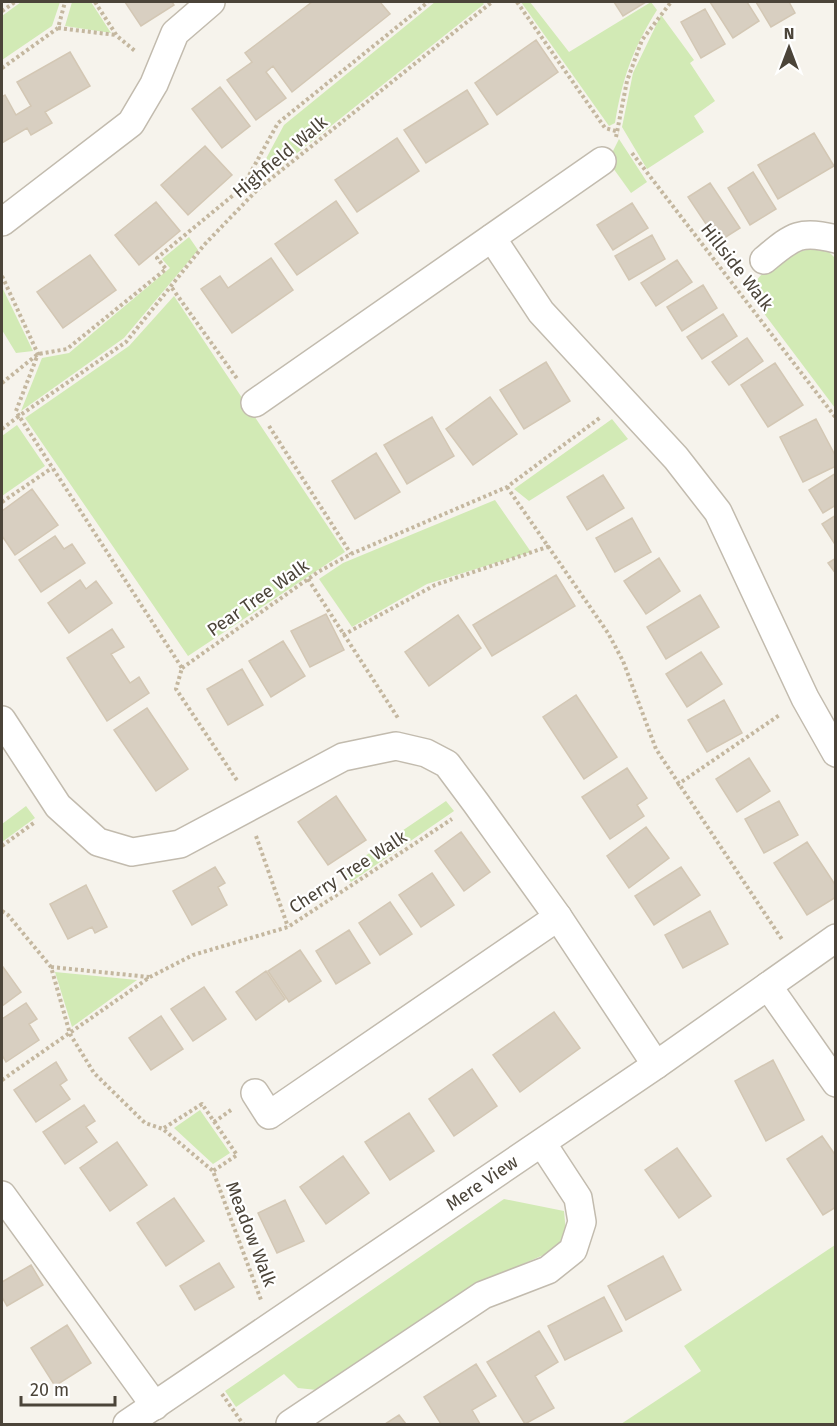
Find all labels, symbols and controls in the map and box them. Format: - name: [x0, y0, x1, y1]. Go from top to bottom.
- north arrow: [759, 18, 819, 78]
- text: N: [784, 24, 794, 43]
- street label: Highfield Walk: [228, 111, 332, 203]
- street label: Hillside Walk: [696, 219, 779, 316]
- street label: Pear Tree Walk: [203, 554, 314, 641]
- street label: Cherry Tree Walk: [285, 825, 412, 918]
- street label: Mere View: [442, 1151, 522, 1215]
- street label: Meadow Walk: [221, 1178, 281, 1290]
- scale bar: [21, 1369, 116, 1407]
- text: 20 m: [30, 1379, 69, 1401]

